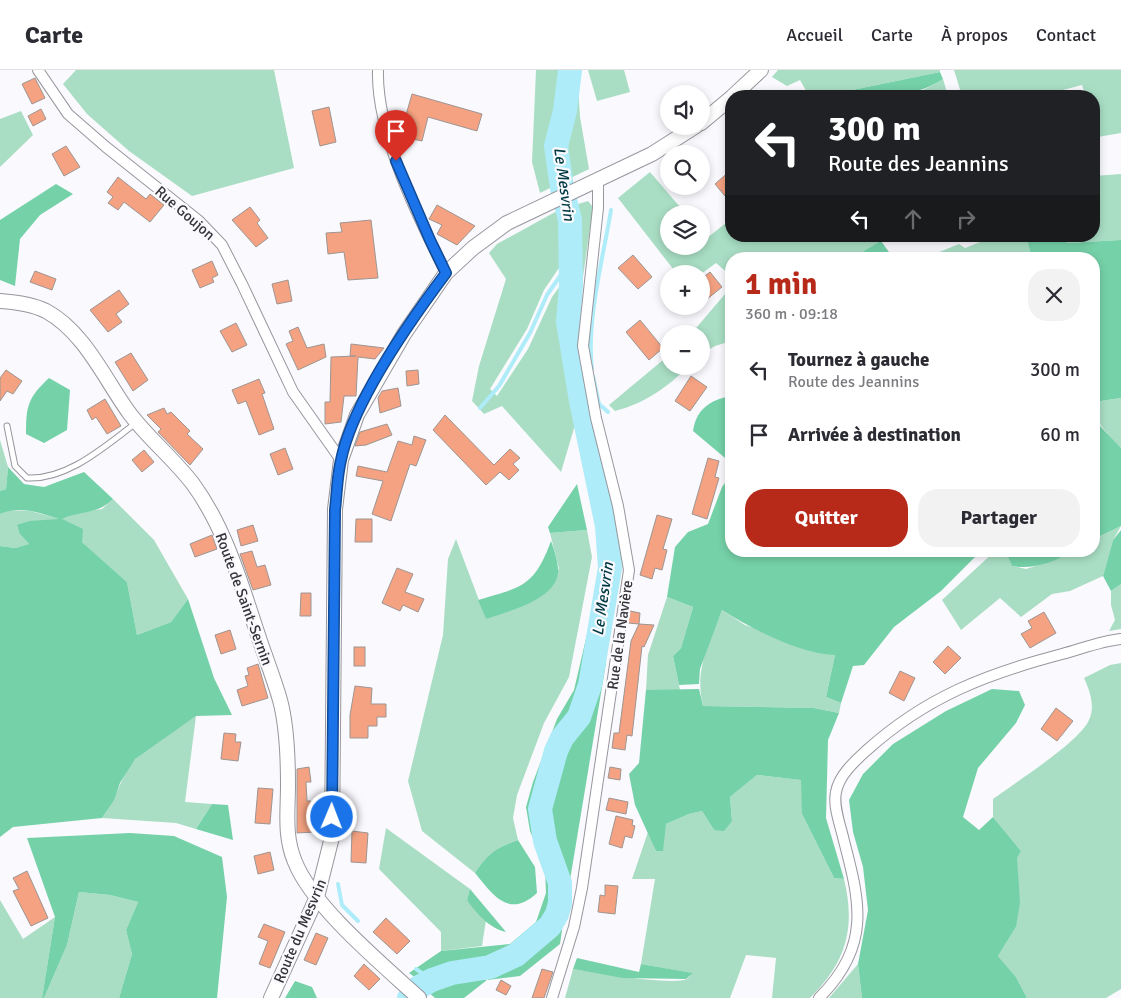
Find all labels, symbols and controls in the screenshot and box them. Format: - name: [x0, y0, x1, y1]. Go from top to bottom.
- text: Carte: [25, 20, 83, 50]
- text: Accueil: [786, 24, 843, 46]
- text: Carte: [871, 24, 913, 46]
- text: À propos: [941, 24, 1008, 46]
- text: Contact: [1036, 24, 1096, 46]
- map controls: [660, 85, 710, 375]
- button: sound: [660, 85, 710, 135]
- text: 300 m: [828, 107, 921, 150]
- pin: [375, 110, 417, 161]
- icon: left: [745, 110, 810, 175]
- icon: arrive: [382, 117, 410, 145]
- button: search: [660, 145, 710, 195]
- water label: Le Mesvrin: [549, 146, 579, 223]
- text: Route des Jeannins: [828, 150, 1009, 177]
- street label: Rue Goujon: [151, 182, 219, 244]
- button: layers: [660, 205, 710, 255]
- icon: left: [846, 205, 874, 233]
- icon: ahead: [899, 205, 927, 233]
- icon: right: [952, 205, 980, 233]
- button: +: [660, 265, 710, 315]
- text: 1 min: [745, 266, 817, 303]
- button: close: [1028, 269, 1080, 321]
- text: 360 m · 09:18: [745, 304, 838, 324]
- button: −: [660, 325, 710, 375]
- text: Tournez à gauche: [788, 348, 929, 372]
- icon: left: [745, 356, 773, 384]
- text: 300 m: [1030, 358, 1080, 382]
- text: Route des Jeannins: [788, 372, 919, 392]
- icon: arrive: [745, 421, 773, 449]
- text: Arrivée à destination: [788, 423, 961, 447]
- text: 60 m: [1040, 423, 1080, 447]
- button: Quitter: [745, 489, 908, 547]
- button: Partager: [918, 489, 1080, 547]
- street label: Route de Saint-Sernin: [212, 530, 276, 668]
- water label: Le Mesvrin: [588, 560, 618, 637]
- street label: Rue de la Navière: [603, 579, 637, 691]
- position arrow: [305, 790, 357, 842]
- street label: Route du Mesvrin: [270, 876, 330, 986]

